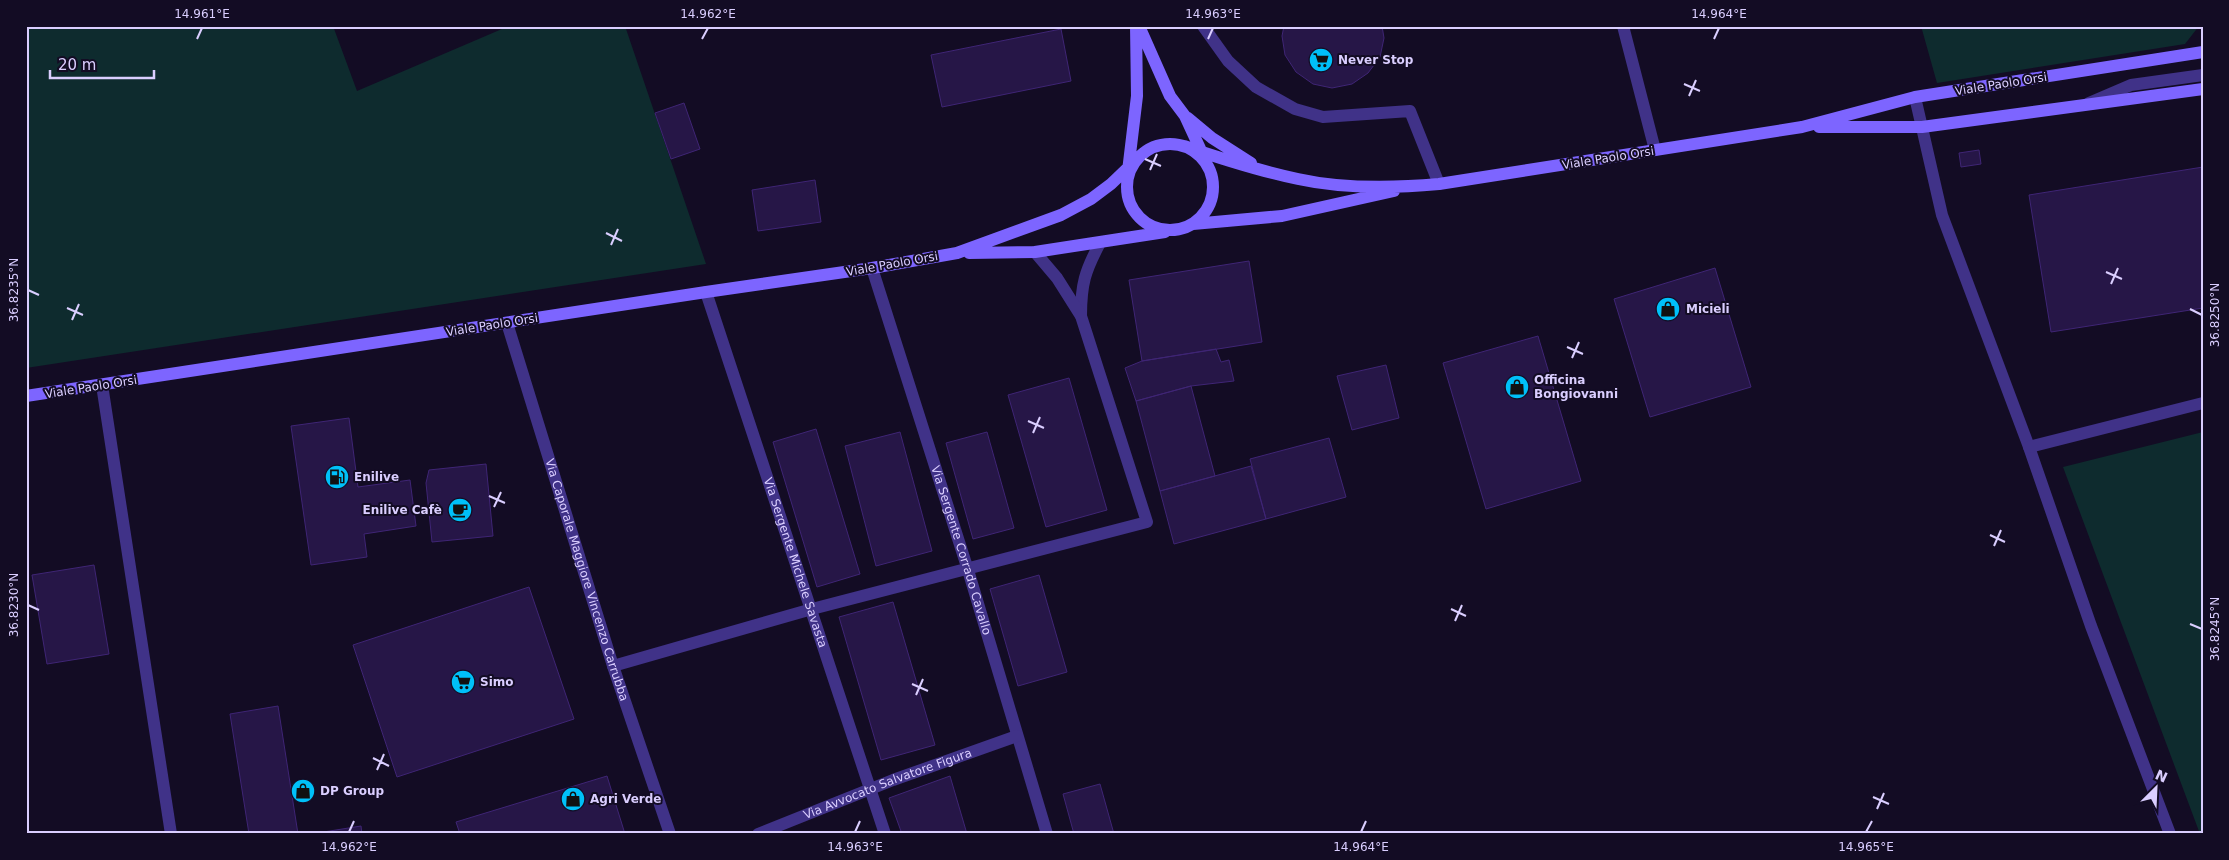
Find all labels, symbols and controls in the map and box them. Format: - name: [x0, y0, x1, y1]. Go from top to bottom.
- text: 14.961°E: [174, 7, 230, 21]
- text: 14.962°E: [680, 7, 736, 21]
- text: 14.963°E: [1185, 7, 1241, 21]
- text: 14.964°E: [1691, 7, 1747, 21]
- supermarket icon: Never Stop: [1308, 47, 1334, 73]
- scale bar: [50, 48, 154, 80]
- place label: Never Stop: [1338, 53, 1414, 67]
- text: 20 m: [58, 56, 96, 74]
- street label: Viale Paolo Orsi: [1954, 70, 2048, 98]
- street label: Viale Paolo Orsi: [1561, 144, 1655, 172]
- street label: Viale Paolo Orsi: [845, 249, 939, 279]
- text: 36.8235°N: [7, 258, 21, 322]
- text: 36.8250°N: [2208, 283, 2222, 347]
- shop icon: Micieli: [1655, 296, 1681, 322]
- place label: Micieli: [1686, 302, 1730, 316]
- street label: Viale Paolo Orsi: [445, 311, 539, 339]
- street label: Viale Paolo Orsi: [44, 373, 138, 401]
- place label: Officina Bongiovanni: [1534, 373, 1618, 401]
- shop icon: Officina Bongiovanni: [1504, 374, 1530, 400]
- street label: Via Caporale Maggiore Vincenzo Carrubba: [542, 457, 631, 703]
- fuel station icon: Enilive: [324, 464, 350, 490]
- street label: Via Sergente Corrado Cavallo: [928, 464, 994, 637]
- place label: Enilive: [354, 470, 399, 484]
- street label: Via Sergente Michele Savasta: [761, 476, 830, 650]
- cafe icon: Enilive Cafè: [447, 497, 473, 523]
- place label: Enilive Cafè: [363, 503, 442, 517]
- text: 36.8230°N: [7, 573, 21, 637]
- text: 36.8245°N: [2208, 597, 2222, 661]
- supermarket icon: Simo: [450, 669, 476, 695]
- place label: Simo: [480, 675, 514, 689]
- street label: Via Avvocato Salvatore Figura: [801, 746, 974, 822]
- north arrow: [2132, 762, 2182, 812]
- text: N: [2153, 766, 2170, 786]
- shop icon: DP Group: [290, 778, 316, 804]
- place label: DP Group: [320, 784, 384, 798]
- shop icon: Agri Verde: [560, 786, 586, 812]
- place label: Agri Verde: [590, 792, 662, 806]
- text: 14.962°E: [321, 840, 377, 854]
- text: 14.963°E: [827, 840, 883, 854]
- text: 14.964°E: [1333, 840, 1389, 854]
- text: 14.965°E: [1838, 840, 1894, 854]

